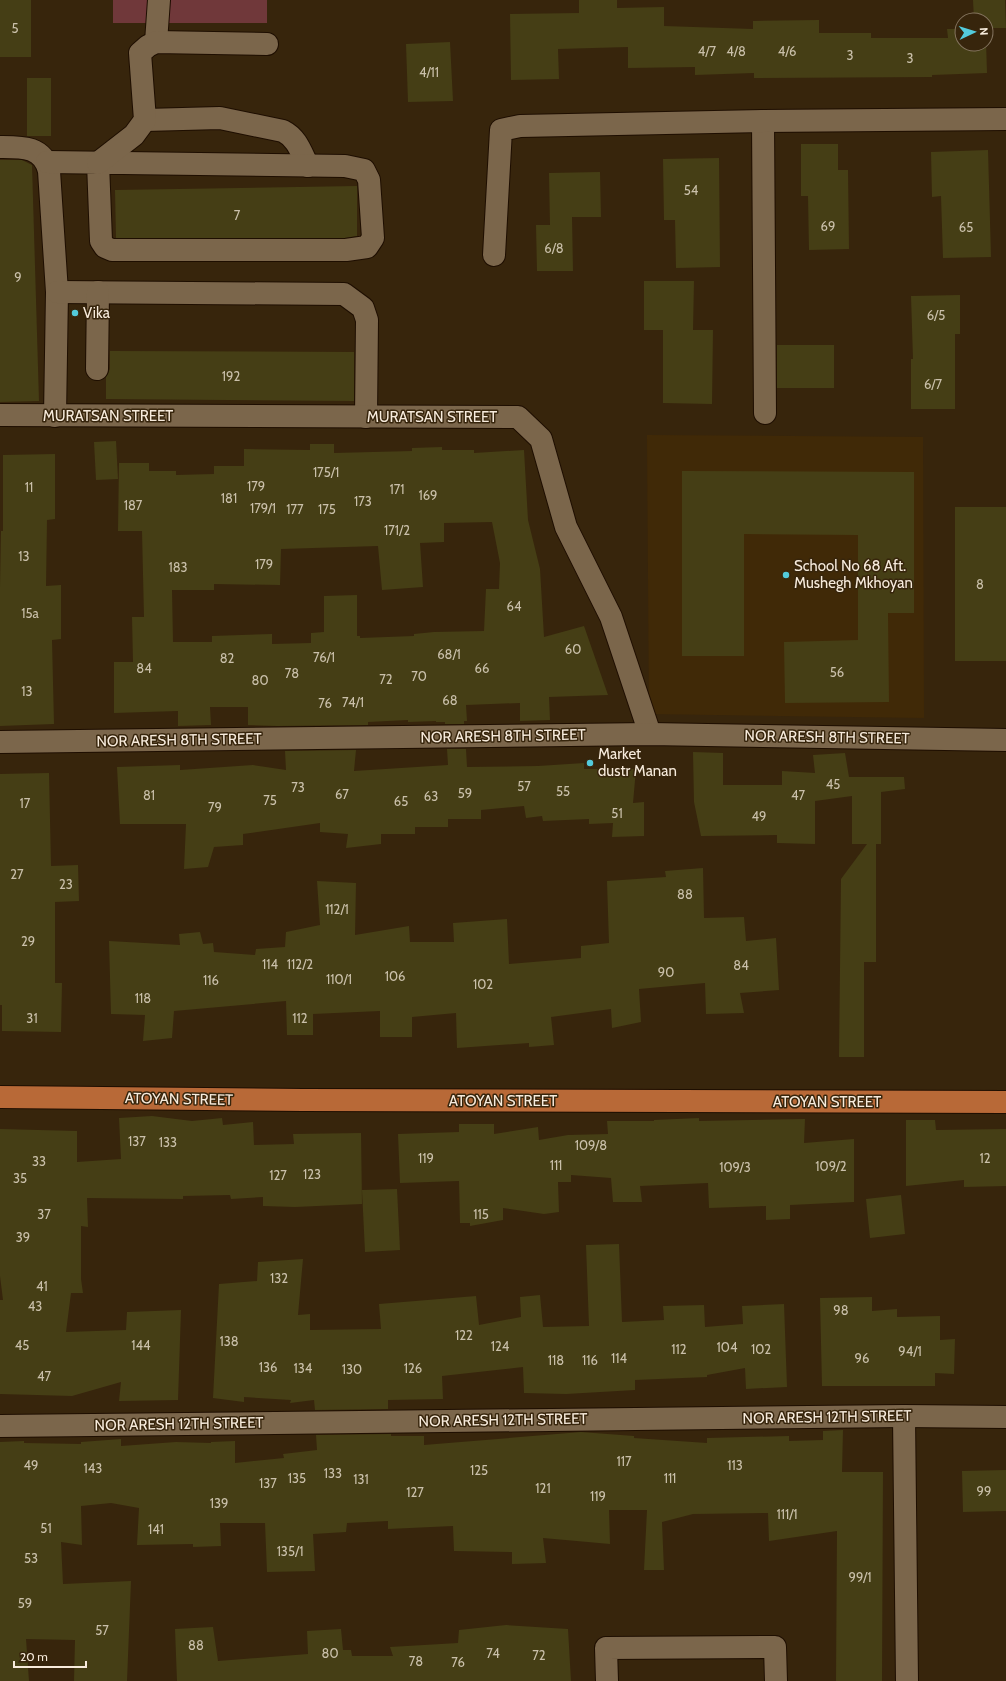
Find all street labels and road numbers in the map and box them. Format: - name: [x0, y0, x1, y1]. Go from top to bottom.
- street label: MURATSAN STREET: [43, 407, 173, 425]
- street label: MURATSAN STREET: [367, 408, 497, 426]
- street label: NOR ARESH 8TH STREET: [420, 726, 586, 746]
- street label: NOR ARESH 8TH STREET: [744, 727, 910, 747]
- street label: NOR ARESH 8TH STREET: [96, 730, 262, 750]
- street label: ATOYAN STREET: [125, 1089, 233, 1109]
- street label: ATOYAN STREET: [449, 1092, 557, 1110]
- street label: ATOYAN STREET: [773, 1093, 881, 1111]
- street label: NOR ARESH 12TH STREET: [742, 1407, 912, 1427]
- street label: NOR ARESH 12TH STREET: [418, 1410, 588, 1430]
- street label: NOR ARESH 12TH STREET: [94, 1414, 264, 1434]

